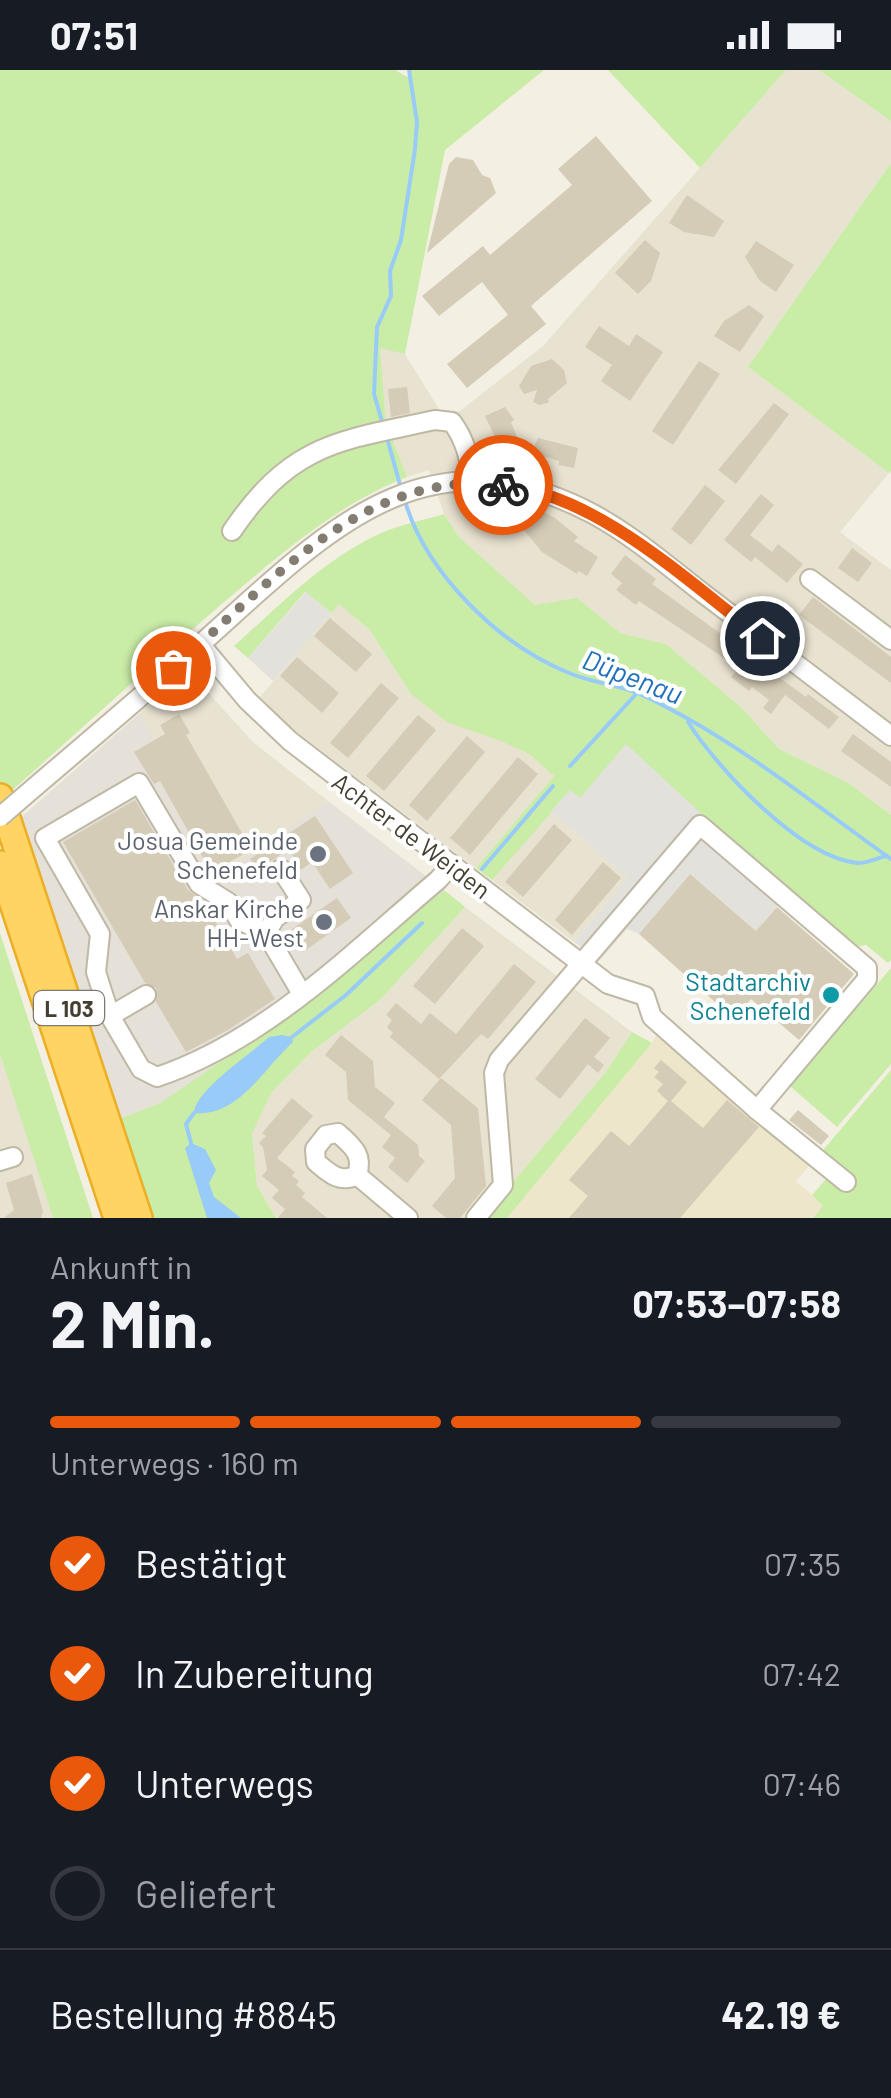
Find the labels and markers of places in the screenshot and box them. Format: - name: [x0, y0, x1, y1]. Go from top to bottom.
- pin: [720, 596, 805, 681]
- pin: [131, 626, 216, 711]
- place label: Josua Gemeinde Schenefeld: [118, 825, 298, 884]
- marker: Josua Gemeinde Schenefeld: [307, 843, 329, 865]
- place label: Anskar Kirche HH-West: [154, 893, 304, 952]
- marker: Anskar Kirche HH-West: [313, 911, 335, 933]
- place label: Stadtarchiv Schenefeld: [685, 966, 811, 1025]
- marker: Stadtarchiv Schenefeld: [820, 984, 842, 1006]

